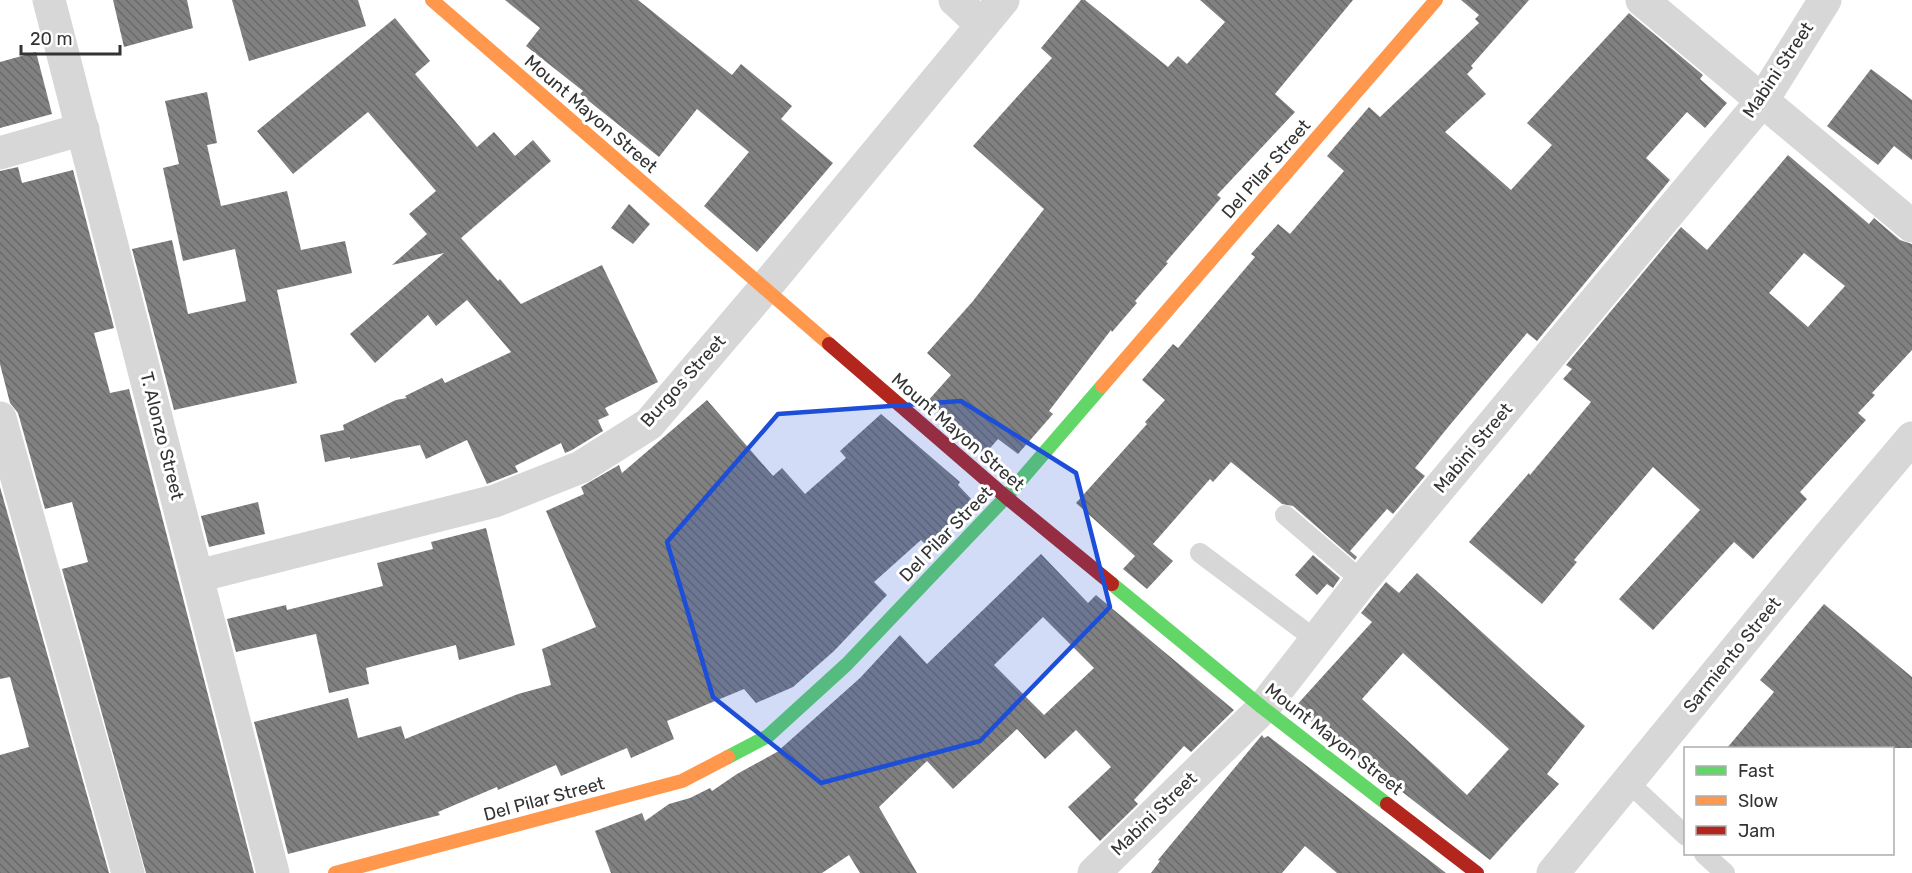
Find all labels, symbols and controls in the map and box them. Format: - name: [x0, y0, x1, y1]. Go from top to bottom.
- scale bar: [21, 18, 120, 56]
- street label: Mabini Street: [1738, 18, 1818, 122]
- text: 20 m: [30, 28, 72, 50]
- street label: Mount Mayon Street: [520, 50, 662, 178]
- street label: Del Pilar Street: [1217, 115, 1315, 223]
- street label: Burgos Street: [636, 330, 730, 432]
- street label: Mount Mayon Street: [887, 368, 1029, 496]
- street label: T. Alonzo Street: [135, 370, 189, 502]
- street label: Mabini Street: [1429, 398, 1517, 498]
- street label: Del Pilar Street: [895, 482, 997, 586]
- street label: Sarmiento Street: [1678, 593, 1786, 717]
- street label: Mount Mayon Street: [1261, 678, 1407, 800]
- legend: [1684, 747, 1894, 855]
- text: Fast: [1738, 760, 1774, 782]
- street label: Mabini Street: [1106, 768, 1202, 860]
- street label: Del Pilar Street: [481, 772, 607, 826]
- text: Slow: [1738, 790, 1778, 812]
- text: Jam: [1738, 820, 1775, 842]

